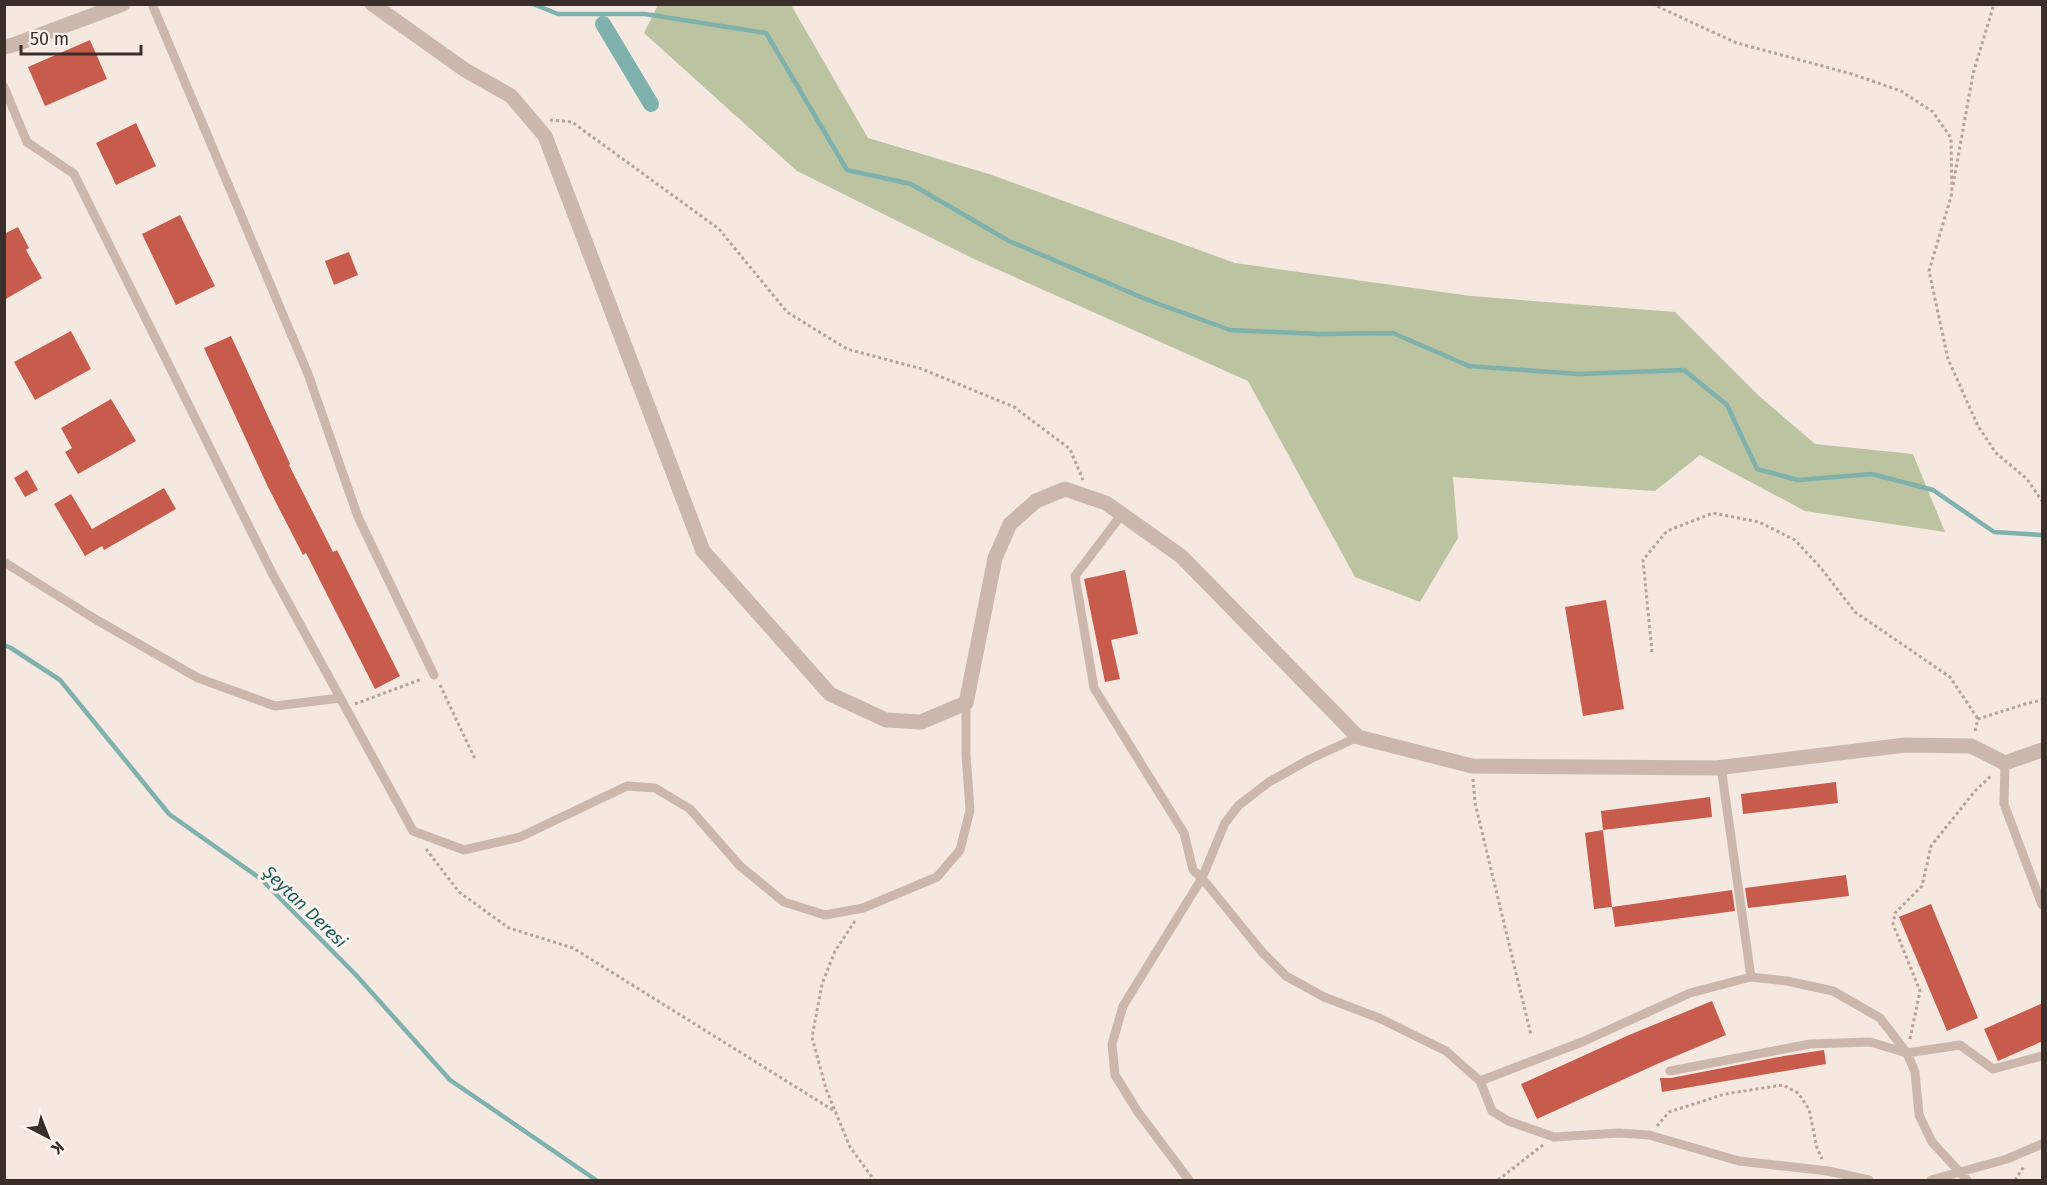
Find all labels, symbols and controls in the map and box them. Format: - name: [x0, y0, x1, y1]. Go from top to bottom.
- scale bar: [21, 18, 141, 56]
- text: 50 m: [30, 28, 69, 50]
- water label: Şeytan Deresi: [258, 861, 352, 953]
- north arrow: [18, 1107, 78, 1167]
- text: K: [47, 1137, 68, 1159]

